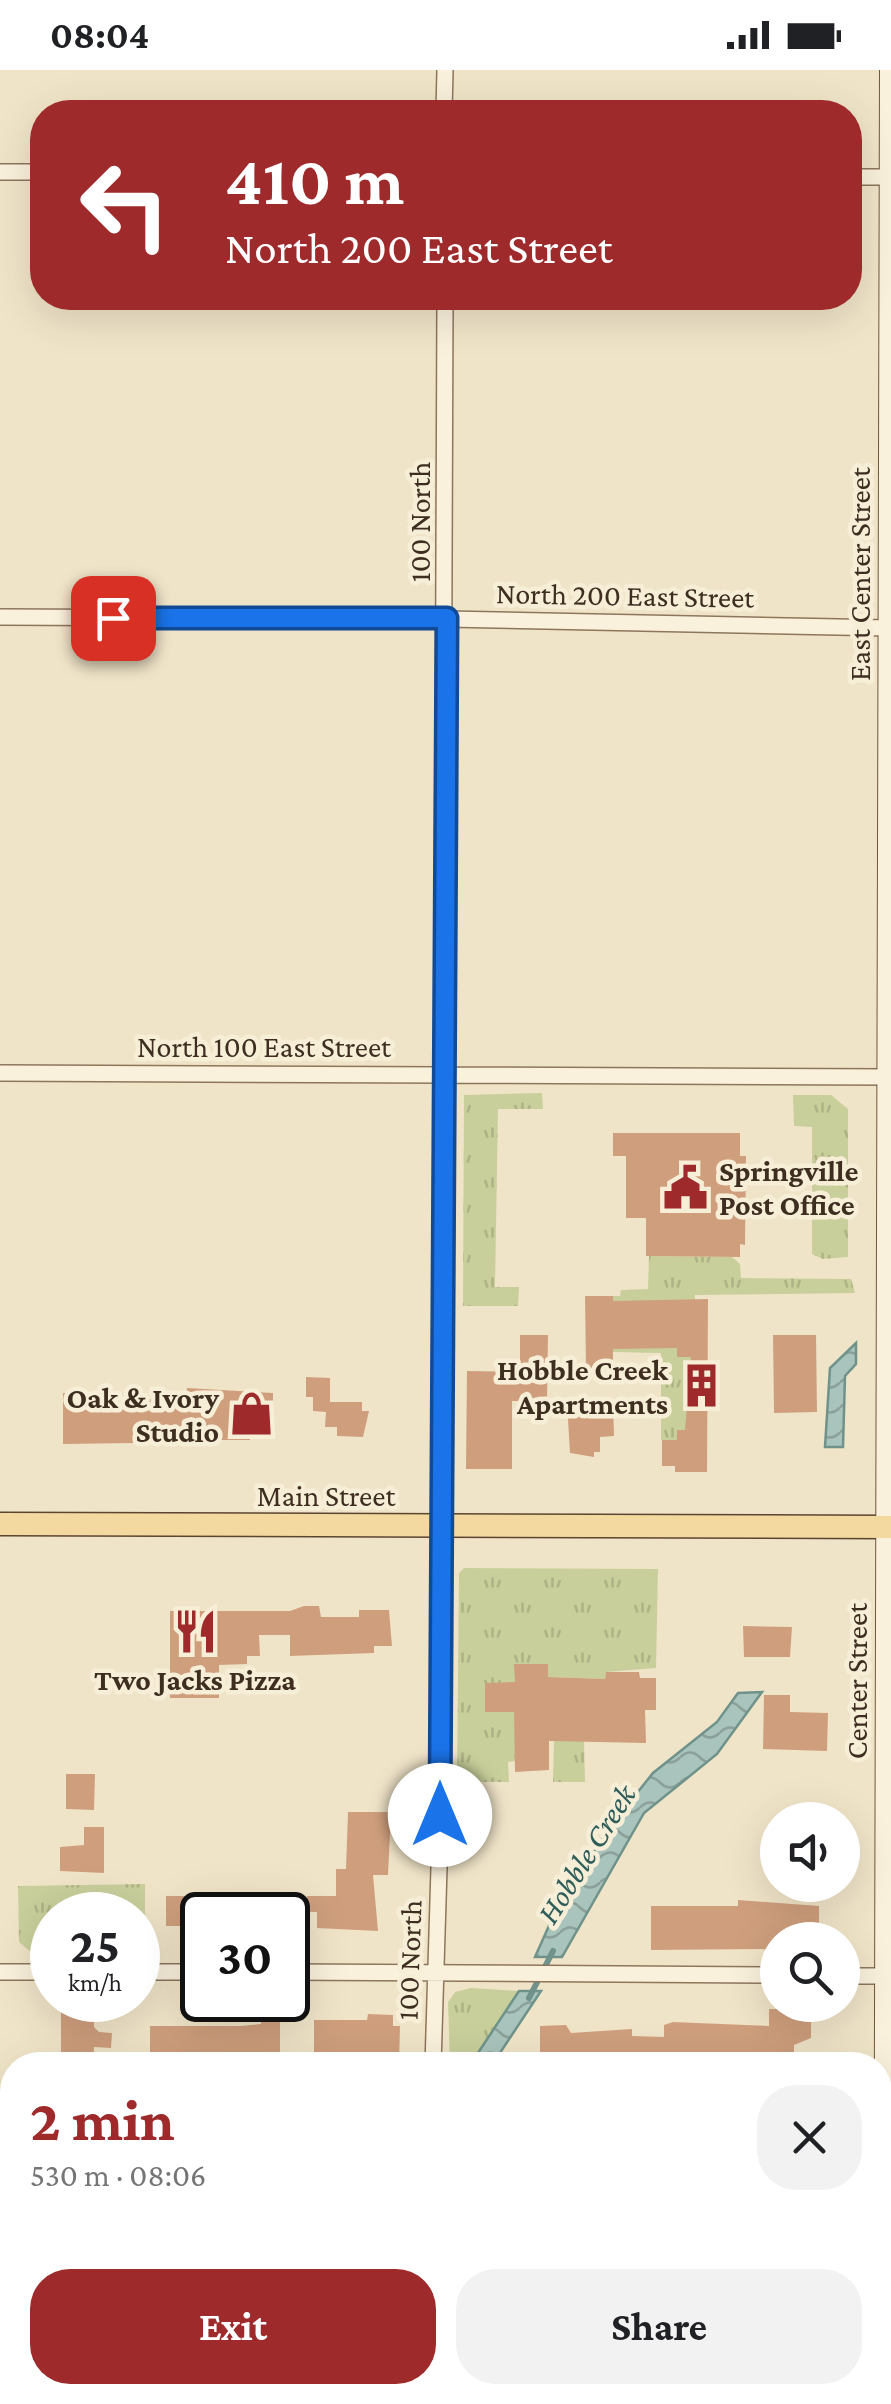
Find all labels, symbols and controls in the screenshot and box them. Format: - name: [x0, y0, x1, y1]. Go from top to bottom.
- text: 08:04: [50, 14, 149, 56]
- icon: left: [60, 140, 190, 270]
- text: 410 m: [225, 141, 404, 219]
- text: North 200 East Street: [225, 223, 613, 273]
- street label: 100 North: [403, 462, 436, 582]
- street label: East Center Street: [843, 466, 876, 681]
- pin: [71, 576, 156, 661]
- street label: North 200 East Street: [496, 576, 756, 614]
- icon: arrive: [86, 591, 141, 646]
- street label: North 100 East Street: [137, 1030, 392, 1063]
- place label: Springville Post Office: [719, 1154, 859, 1221]
- public building icon: Springville Post Office: [662, 1163, 710, 1211]
- place label: Hobble Creek Apartments: [497, 1353, 669, 1420]
- building icon: Hobble Creek Apartments: [677, 1362, 725, 1410]
- place label: Oak & Ivory Studio: [67, 1381, 219, 1448]
- shop icon: Oak & Ivory Studio: [228, 1390, 276, 1438]
- street label: Main Street: [257, 1479, 396, 1512]
- street label: Center Street: [840, 1602, 873, 1759]
- restaurant icon: Two Jacks Pizza: [171, 1608, 219, 1656]
- place label: Two Jacks Pizza: [94, 1663, 296, 1696]
- position arrow: [388, 1763, 492, 1867]
- water label: Hobble Creek: [529, 1776, 644, 1930]
- map controls: [760, 1802, 860, 2022]
- button: sound: [760, 1802, 860, 1902]
- speed limit sign: 30: [180, 1892, 310, 2022]
- street label: 100 North: [390, 1899, 428, 2021]
- text: 25: [70, 1917, 120, 1973]
- button: search: [760, 1922, 860, 2022]
- text: km/h: [68, 1969, 122, 1996]
- button: close: [757, 2085, 862, 2190]
- text: 2 min: [30, 2086, 175, 2153]
- text: 530 m · 08:06: [30, 2157, 206, 2193]
- button: Exit: [30, 2269, 436, 2384]
- button: Share: [456, 2269, 862, 2384]

